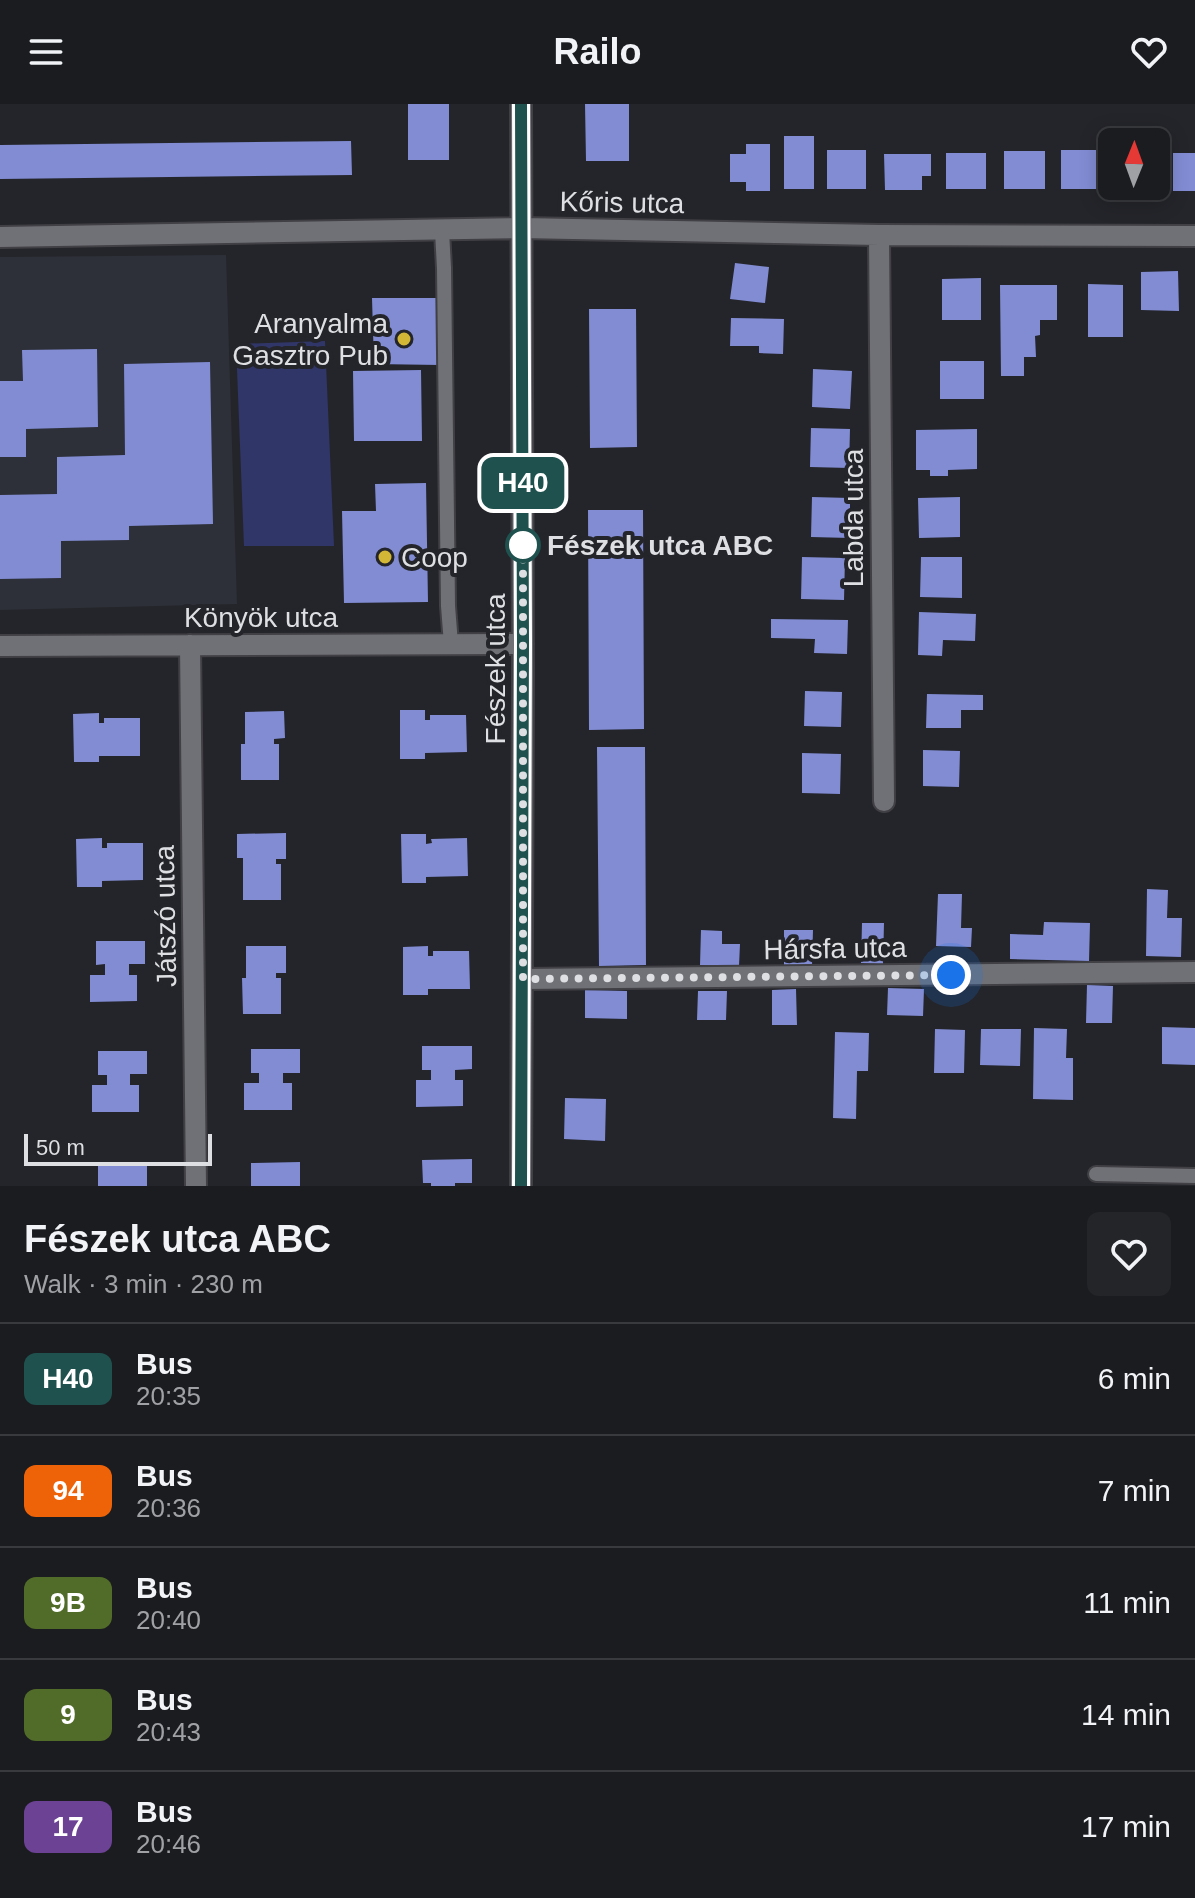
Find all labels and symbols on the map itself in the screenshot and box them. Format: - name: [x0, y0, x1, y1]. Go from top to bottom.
- north arrow: [1098, 128, 1170, 200]
- street label: Kőris utca: [559, 186, 685, 219]
- place label: Aranyalma Gasztro Pub: [232, 308, 388, 371]
- marker: Aranyalma Gasztro Pub: [395, 330, 413, 348]
- street label: Labda utca: [838, 448, 869, 587]
- line badge: H40: [477, 457, 569, 509]
- marker: Fészek utca ABC: [506, 528, 540, 562]
- place label: Fészek utca ABC: [547, 530, 773, 561]
- place label: Coop: [401, 542, 468, 573]
- marker: Coop: [376, 548, 394, 566]
- street label: Fészek utca: [480, 593, 511, 744]
- street label: Könyök utca: [184, 602, 338, 633]
- street label: Játszó utca: [149, 844, 182, 987]
- street label: Hársfa utca: [763, 932, 907, 965]
- your location: [931, 955, 971, 995]
- scale bar: [24, 1130, 212, 1166]

